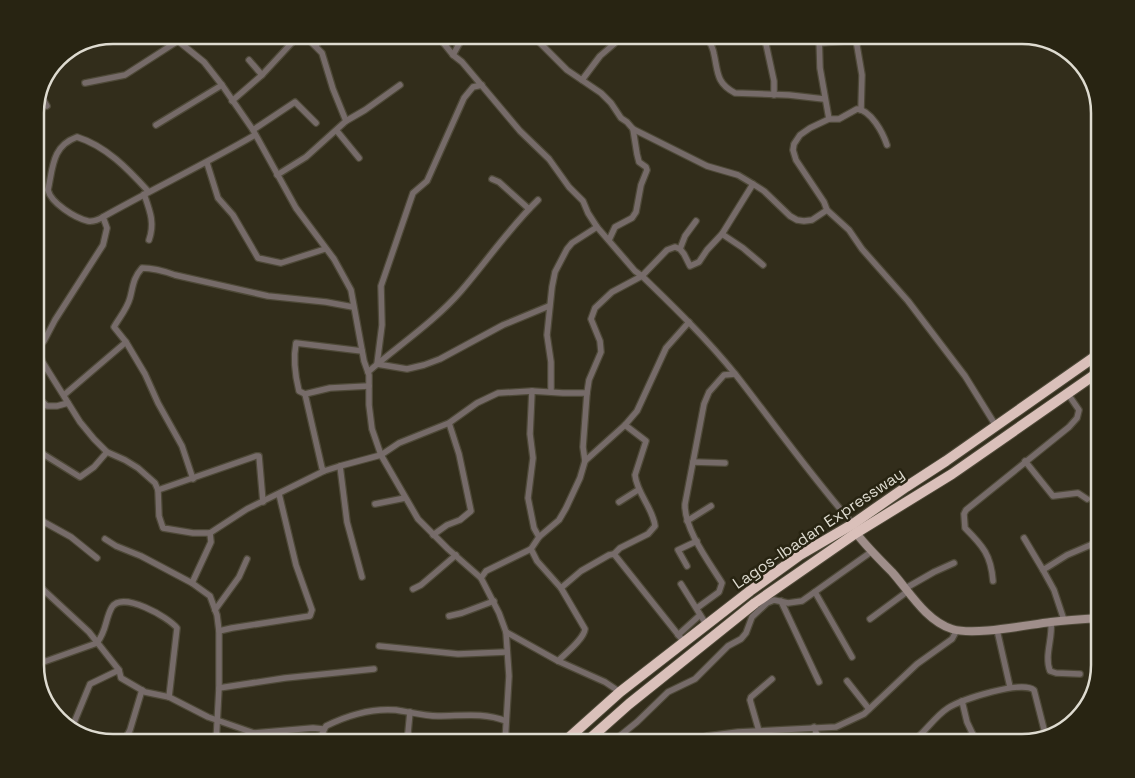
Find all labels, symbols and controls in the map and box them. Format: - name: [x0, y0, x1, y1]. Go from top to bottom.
- street label: Lagos-Ibadan Expressway: [729, 463, 908, 594]

